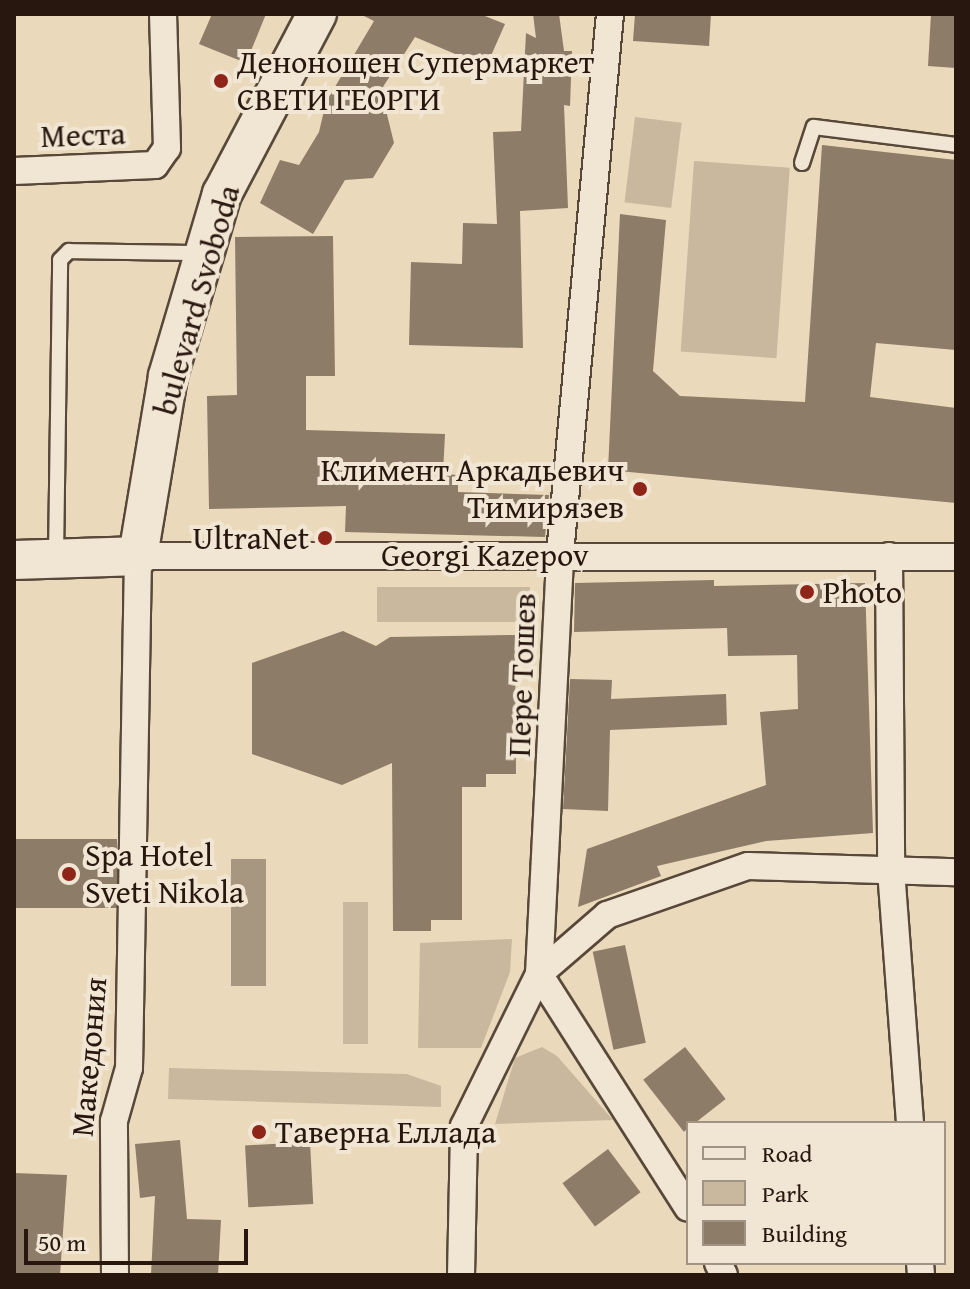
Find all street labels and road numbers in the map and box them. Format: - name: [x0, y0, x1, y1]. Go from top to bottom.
- street label: Места: [40, 114, 126, 156]
- street label: bulevard Svoboda: [146, 180, 248, 420]
- street label: Georgi Kazepov: [381, 536, 589, 574]
- street label: Пере Тошев: [500, 592, 544, 758]
- street label: Македония: [63, 976, 115, 1138]

